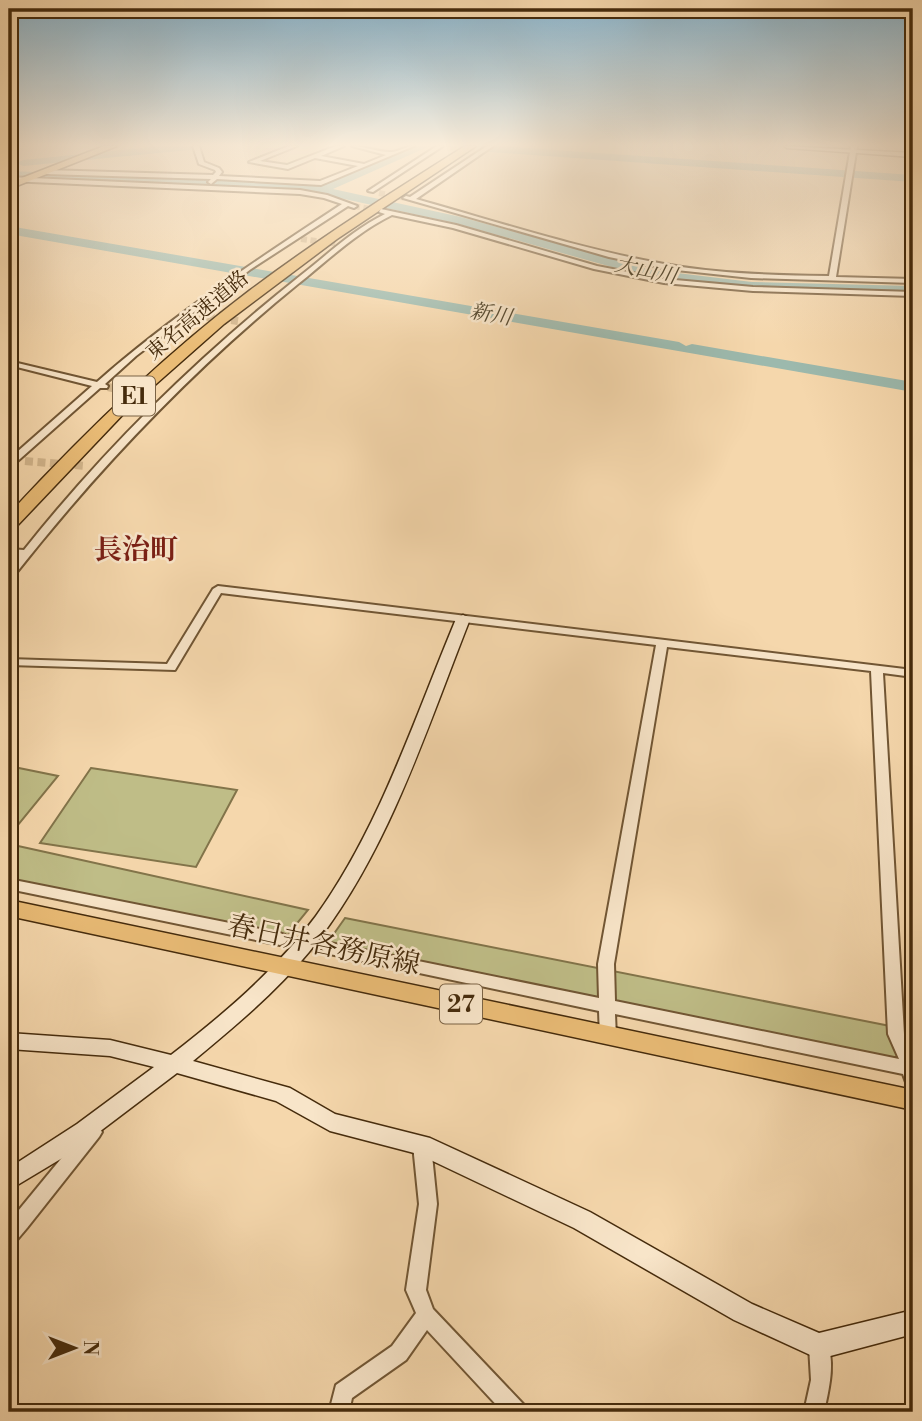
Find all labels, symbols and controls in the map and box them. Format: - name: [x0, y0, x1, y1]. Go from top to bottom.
- water label: 大山川: [612, 252, 681, 291]
- street label: 東名高速道路: [141, 265, 254, 366]
- water label: 新川: [468, 299, 516, 332]
- road number: E1: [113, 376, 155, 416]
- district label: 長治町: [94, 533, 178, 568]
- street label: 春日井各務原線: [224, 908, 423, 983]
- road number: 27: [440, 984, 482, 1023]
- north arrow: [38, 1312, 108, 1382]
- text: N: [78, 1340, 102, 1356]

